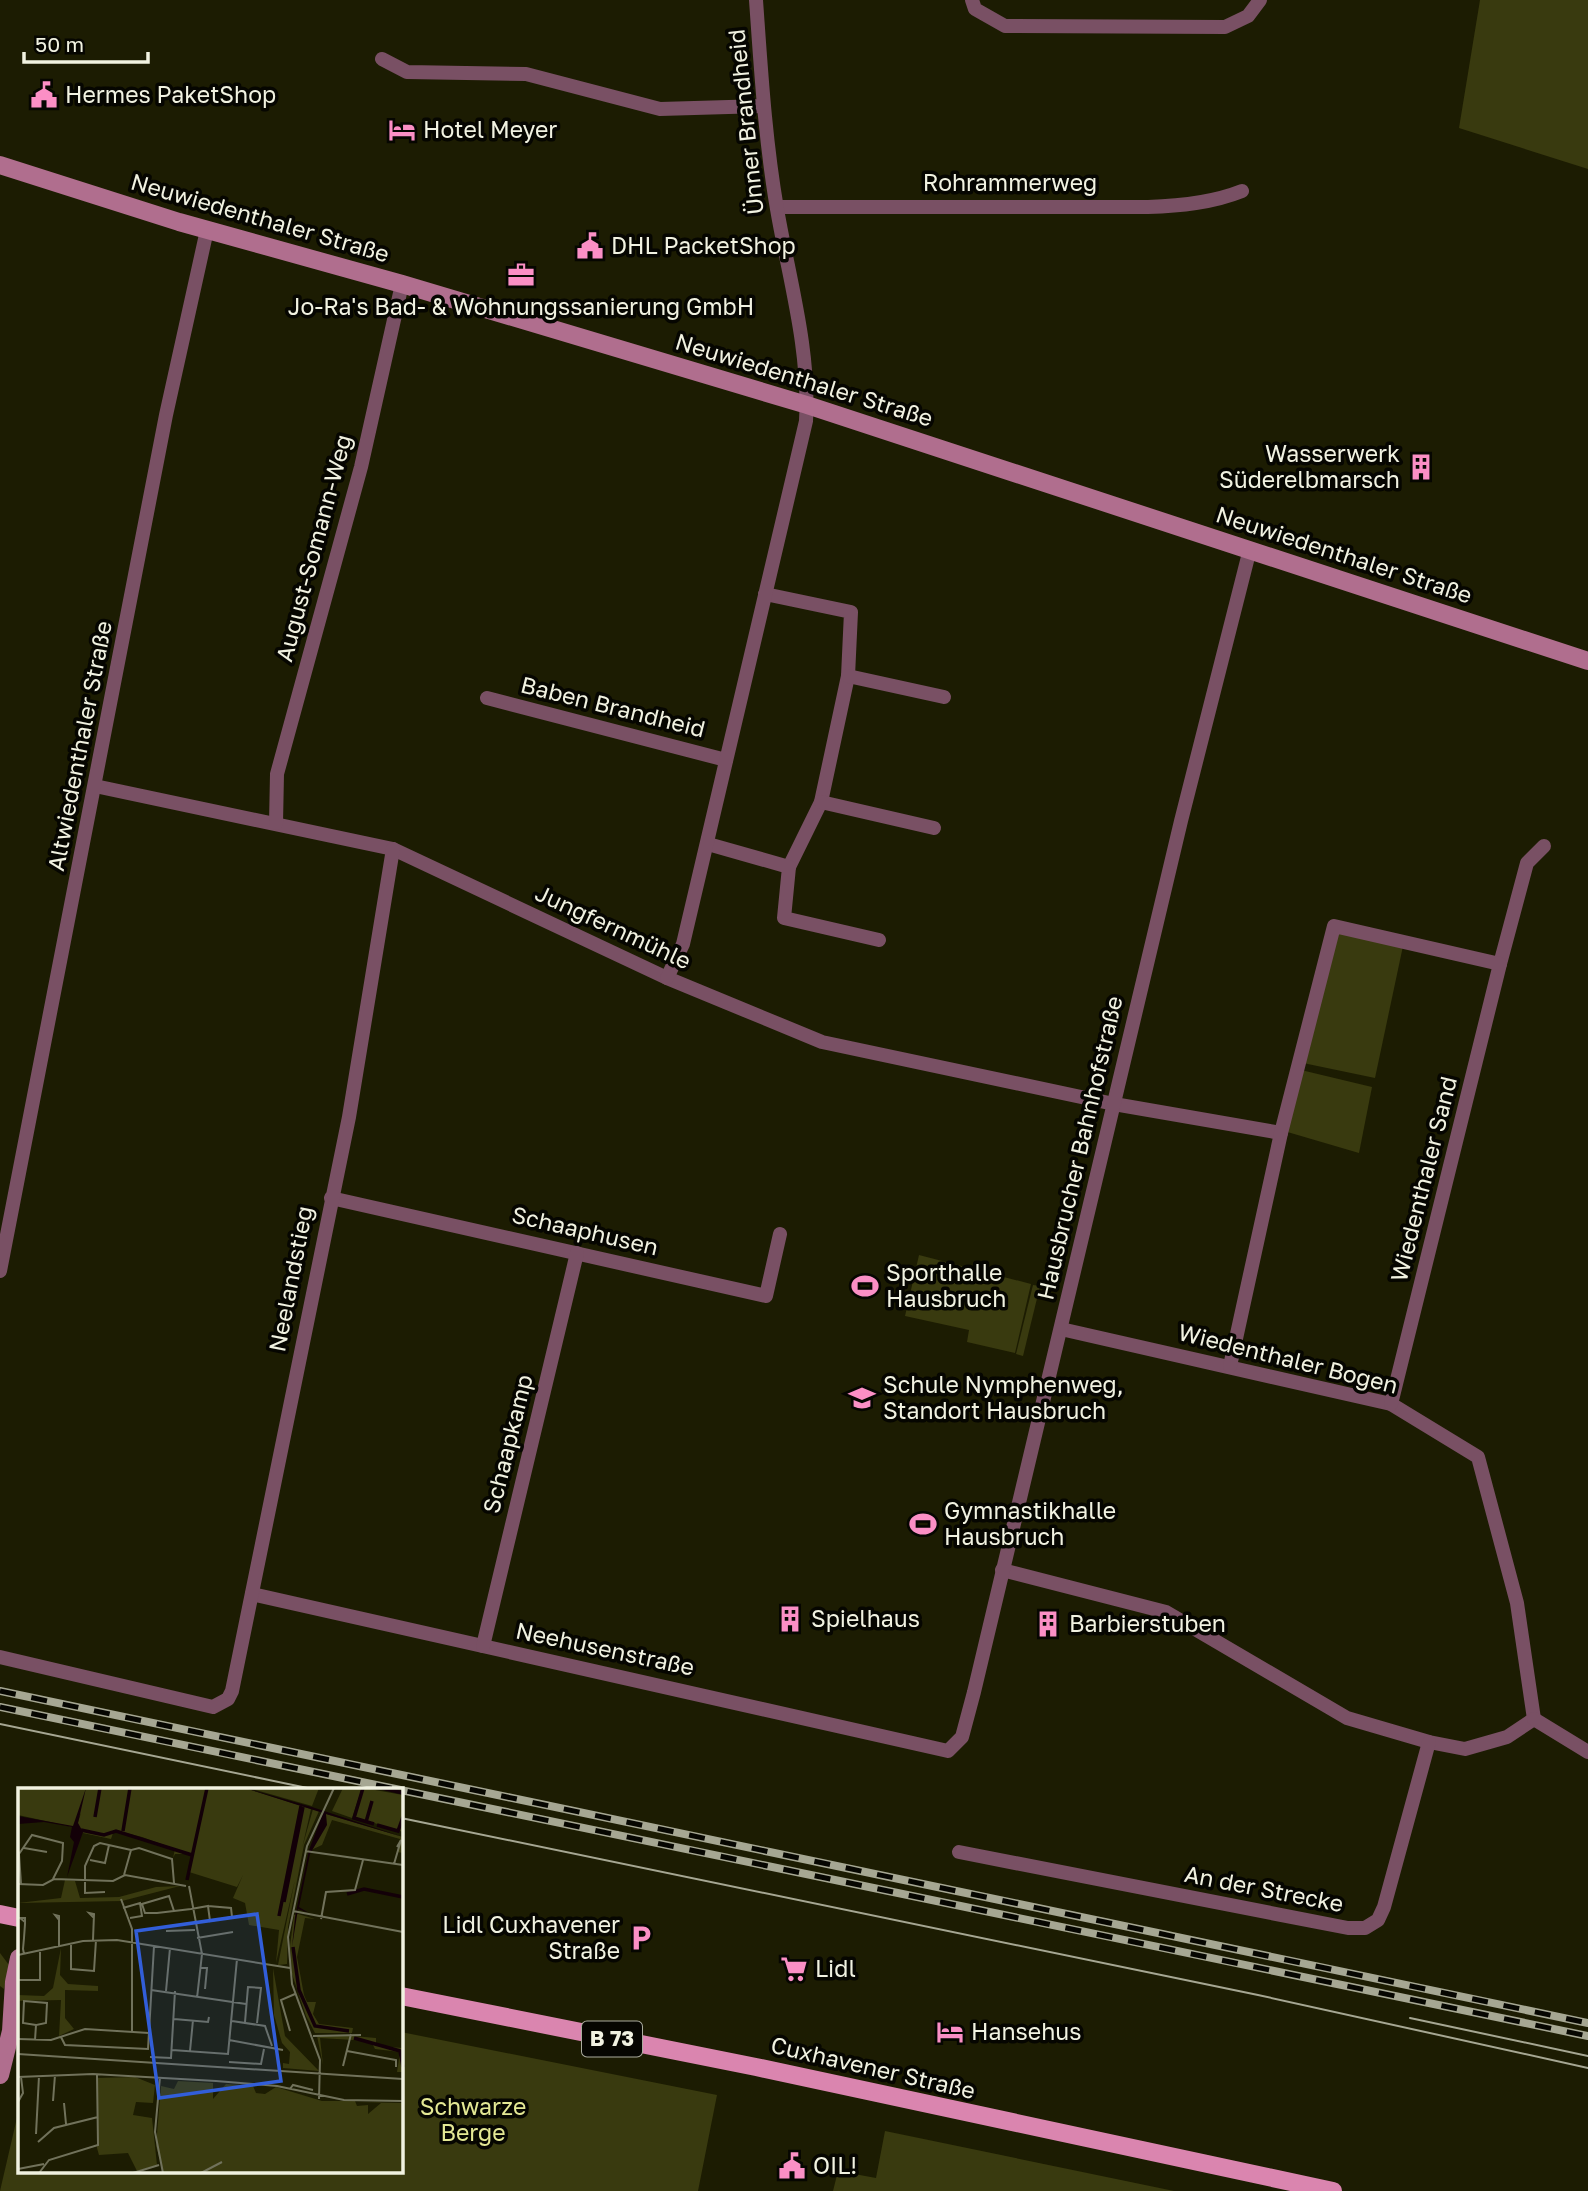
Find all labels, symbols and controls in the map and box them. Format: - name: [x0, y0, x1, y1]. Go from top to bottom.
- scale bar: [24, 21, 149, 65]
- street label: Ünner Brandheid: [721, 28, 769, 216]
- text: 50 m: [35, 31, 84, 57]
- public building icon: Hermes PaketShop: [29, 80, 59, 110]
- place label: Hermes PaketShop: [65, 80, 276, 108]
- hotel icon: Hotel Meyer: [387, 115, 417, 145]
- place label: Hotel Meyer: [423, 115, 557, 143]
- street label: Neuwiedenthaler Straße: [128, 167, 393, 267]
- street label: Rohrammerweg: [923, 168, 1097, 196]
- public building icon: DHL PacketShop: [575, 231, 605, 261]
- place label: DHL PacketShop: [611, 231, 796, 259]
- office icon: Jo-Ra's Bad- & Wohnungssanierung GmbH: [506, 260, 536, 290]
- place label: Jo-Ra's Bad- & Wohnungssanierung GmbH: [288, 292, 754, 320]
- street label: Neuwiedenthaler Straße: [672, 327, 936, 432]
- street label: August-Somann-Weg: [269, 431, 357, 664]
- place label: Wasserwerk Süderelbmarsch: [1219, 439, 1400, 493]
- building icon: Wasserwerk Süderelbmarsch: [1406, 452, 1436, 482]
- street label: Neuwiedenthaler Straße: [1213, 499, 1476, 609]
- street label: Altwiedenthaler Straße: [41, 618, 117, 873]
- street label: Baben Brandheid: [518, 670, 708, 742]
- street label: Jungfernmühle: [531, 878, 696, 974]
- street label: Hausbrucher Bahnhofstraße: [1030, 993, 1128, 1302]
- street label: Wiedenthaler Sand: [1384, 1073, 1462, 1284]
- street label: Schaaphusen: [509, 1200, 661, 1260]
- street label: Neelandstieg: [262, 1204, 318, 1354]
- place label: Sporthalle Hausbruch: [886, 1258, 1006, 1312]
- sports icon: Sporthalle Hausbruch: [850, 1271, 880, 1301]
- street label: Wiedenthaler Bogen: [1176, 1317, 1401, 1399]
- place label: Schule Nymphenweg, Standort Hausbruch: [883, 1370, 1124, 1424]
- street label: Schaapkamp: [476, 1372, 538, 1516]
- school or university icon: Schule Nymphenweg, Standort Hausbruch: [847, 1383, 877, 1413]
- place label: Gymnastikhalle Hausbruch: [944, 1496, 1116, 1550]
- sports icon: Gymnastikhalle Hausbruch: [908, 1509, 938, 1539]
- building icon: Spielhaus: [775, 1604, 805, 1634]
- place label: Spielhaus: [811, 1604, 920, 1632]
- building icon: Barbierstuben: [1033, 1609, 1063, 1639]
- place label: Barbierstuben: [1069, 1609, 1226, 1637]
- street label: Neehusenstraße: [513, 1615, 697, 1681]
- inset map: [18, 1788, 402, 2174]
- street label: An der Strecke: [1182, 1859, 1346, 1917]
- place label: Lidl Cuxhavener Straße: [442, 1910, 620, 1964]
- parking icon: Lidl Cuxhavener Straße: [626, 1923, 656, 1953]
- supermarket icon: Lidl: [779, 1954, 809, 1984]
- place label: Lidl: [815, 1954, 856, 1982]
- hotel icon: Hansehus: [935, 2017, 965, 2047]
- place label: Hansehus: [971, 2017, 1081, 2045]
- road number: B 73: [582, 2022, 642, 2056]
- street label: Cuxhavener Straße: [768, 2030, 978, 2104]
- park label: Schwarze Berge: [420, 2092, 526, 2146]
- public building icon: OIL!: [777, 2151, 807, 2181]
- place label: OIL!: [813, 2151, 857, 2179]

